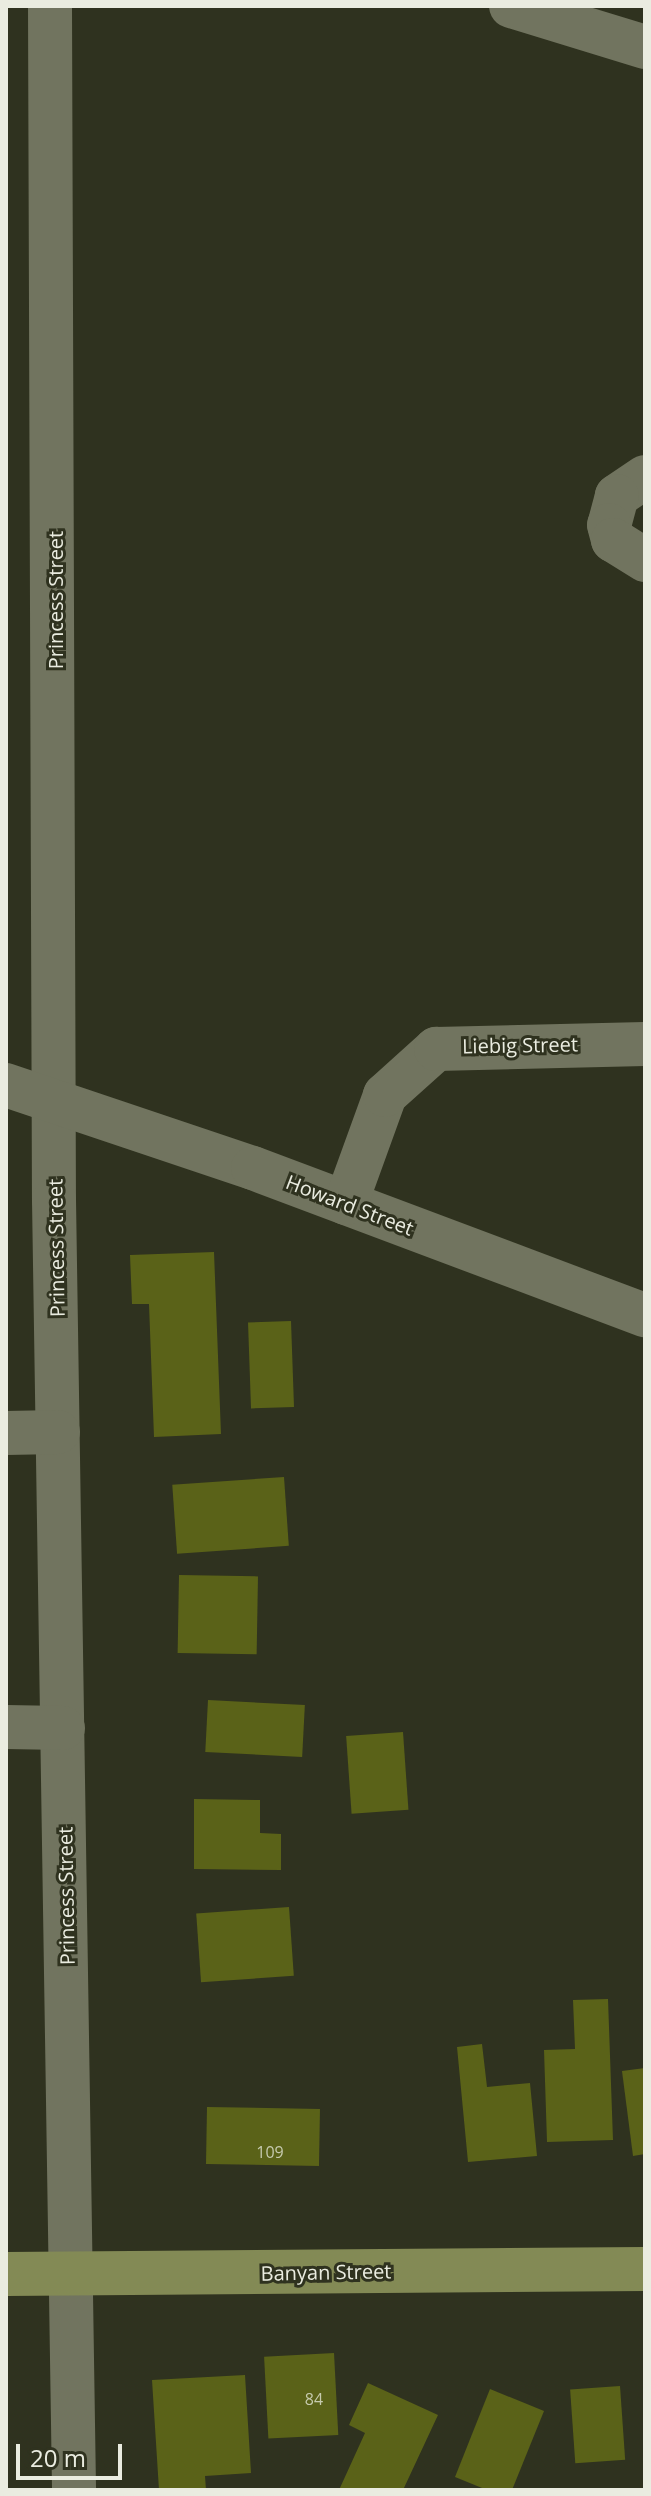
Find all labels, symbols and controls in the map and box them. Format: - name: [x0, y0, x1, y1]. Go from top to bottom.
- street label: Princess Street: [43, 531, 67, 669]
- street label: Liebig Street: [462, 1032, 578, 1058]
- street label: Howard Street: [283, 1170, 417, 1240]
- street label: Princess Street: [43, 1179, 69, 1317]
- street label: Princess Street: [53, 1827, 79, 1965]
- house number: 109: [256, 2142, 284, 2162]
- street label: Banyan Street: [260, 2259, 392, 2285]
- house number: 84: [305, 2389, 323, 2409]
- scale bar: [20, 2428, 126, 2478]
- text: 20 m: [30, 2441, 86, 2474]

